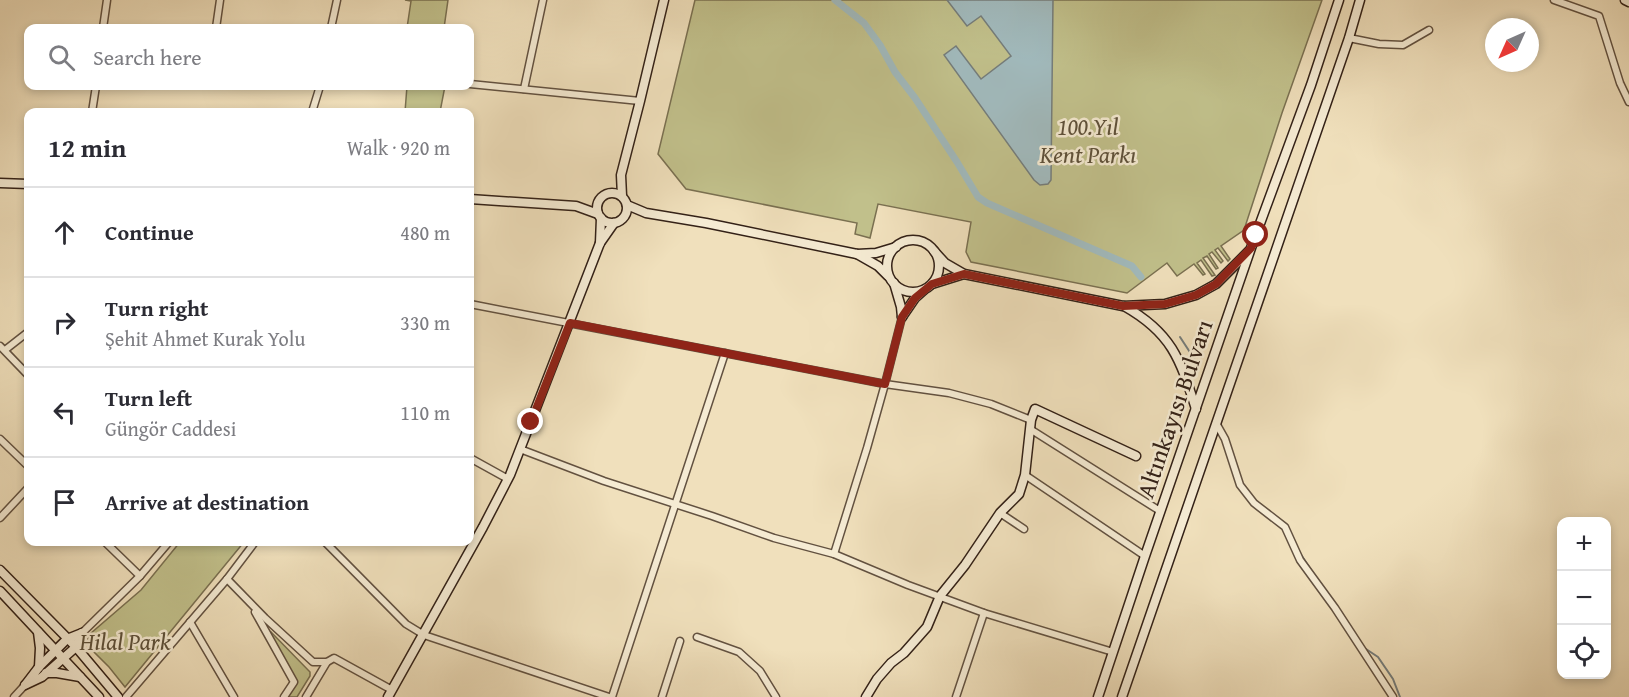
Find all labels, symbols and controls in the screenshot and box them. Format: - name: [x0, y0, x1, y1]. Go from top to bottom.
- north arrow: [1485, 18, 1539, 72]
- search box: [24, 24, 474, 90]
- icon: search: [45, 41, 78, 74]
- text: Search here: [93, 41, 202, 73]
- park label: 100.Yıl Kent Parkı: [1039, 109, 1136, 172]
- text: 12 min: [48, 128, 126, 167]
- text: Walk · 920 m: [347, 133, 450, 162]
- icon: ahead: [48, 216, 81, 249]
- text: Continue: [105, 216, 194, 248]
- text: 480 m: [400, 218, 450, 247]
- route start: [1242, 221, 1268, 247]
- text: Turn right: [105, 292, 208, 324]
- icon: right: [48, 306, 81, 339]
- text: 330 m: [400, 308, 450, 337]
- street label: Altınkayısı Bulvarı: [1128, 315, 1222, 503]
- text: Şehit Ahmet Kurak Yolu: [105, 324, 305, 353]
- text: Turn left: [105, 382, 192, 414]
- icon: left: [48, 396, 81, 429]
- text: 110 m: [400, 398, 450, 427]
- route end: [517, 408, 543, 434]
- text: Güngör Caddesi: [105, 414, 236, 443]
- icon: arrive: [48, 486, 81, 519]
- text: Arrive at destination: [105, 486, 309, 518]
- map controls: [1557, 517, 1611, 679]
- button: +: [1557, 517, 1611, 571]
- button: −: [1557, 571, 1611, 625]
- park label: Hilal Park: [78, 624, 171, 659]
- button: locate: [1557, 625, 1611, 679]

